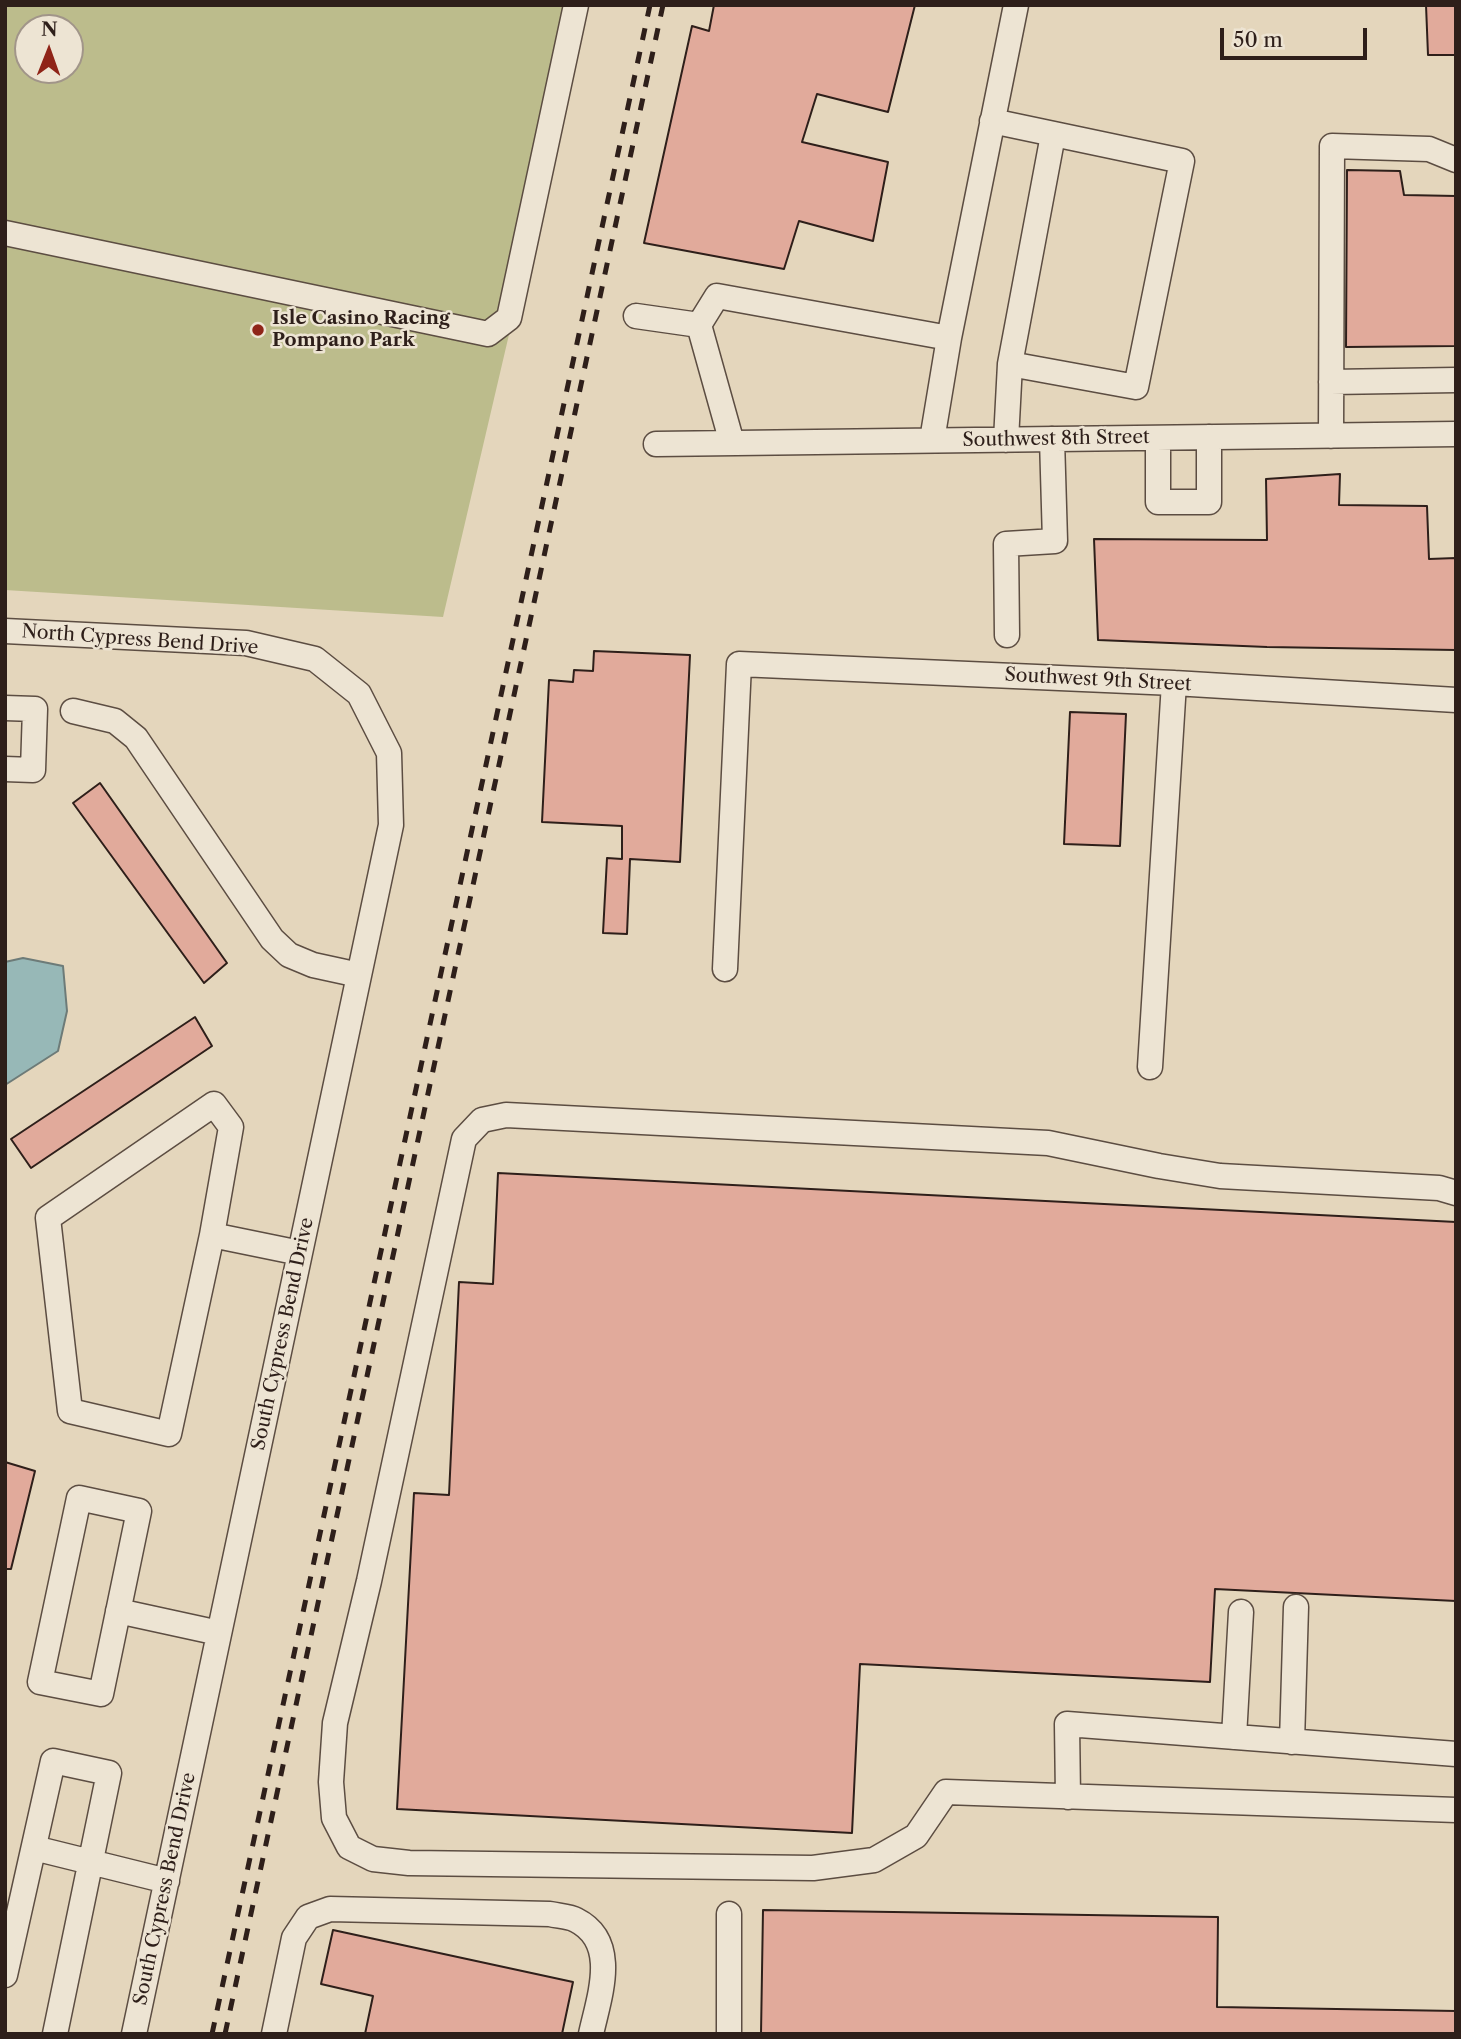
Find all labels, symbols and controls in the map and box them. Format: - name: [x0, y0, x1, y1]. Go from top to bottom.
- north arrow: [14, 14, 84, 84]
- scale bar: [1223, 14, 1370, 58]
- text: N: [41, 18, 58, 41]
- text: 50 m: [1233, 27, 1283, 52]
- place label: Isle Casino Racing Pompano Park: [272, 308, 450, 352]
- marker: Isle Casino Racing Pompano Park: [250, 322, 266, 338]
- street label: Southwest 8th Street: [962, 426, 1150, 452]
- street label: North Cypress Bend Drive: [21, 620, 259, 660]
- street label: Southwest 9th Street: [1004, 664, 1192, 696]
- street label: South Cypress Bend Drive: [247, 1216, 319, 1452]
- street label: South Cypress Bend Drive: [129, 1771, 201, 2007]

